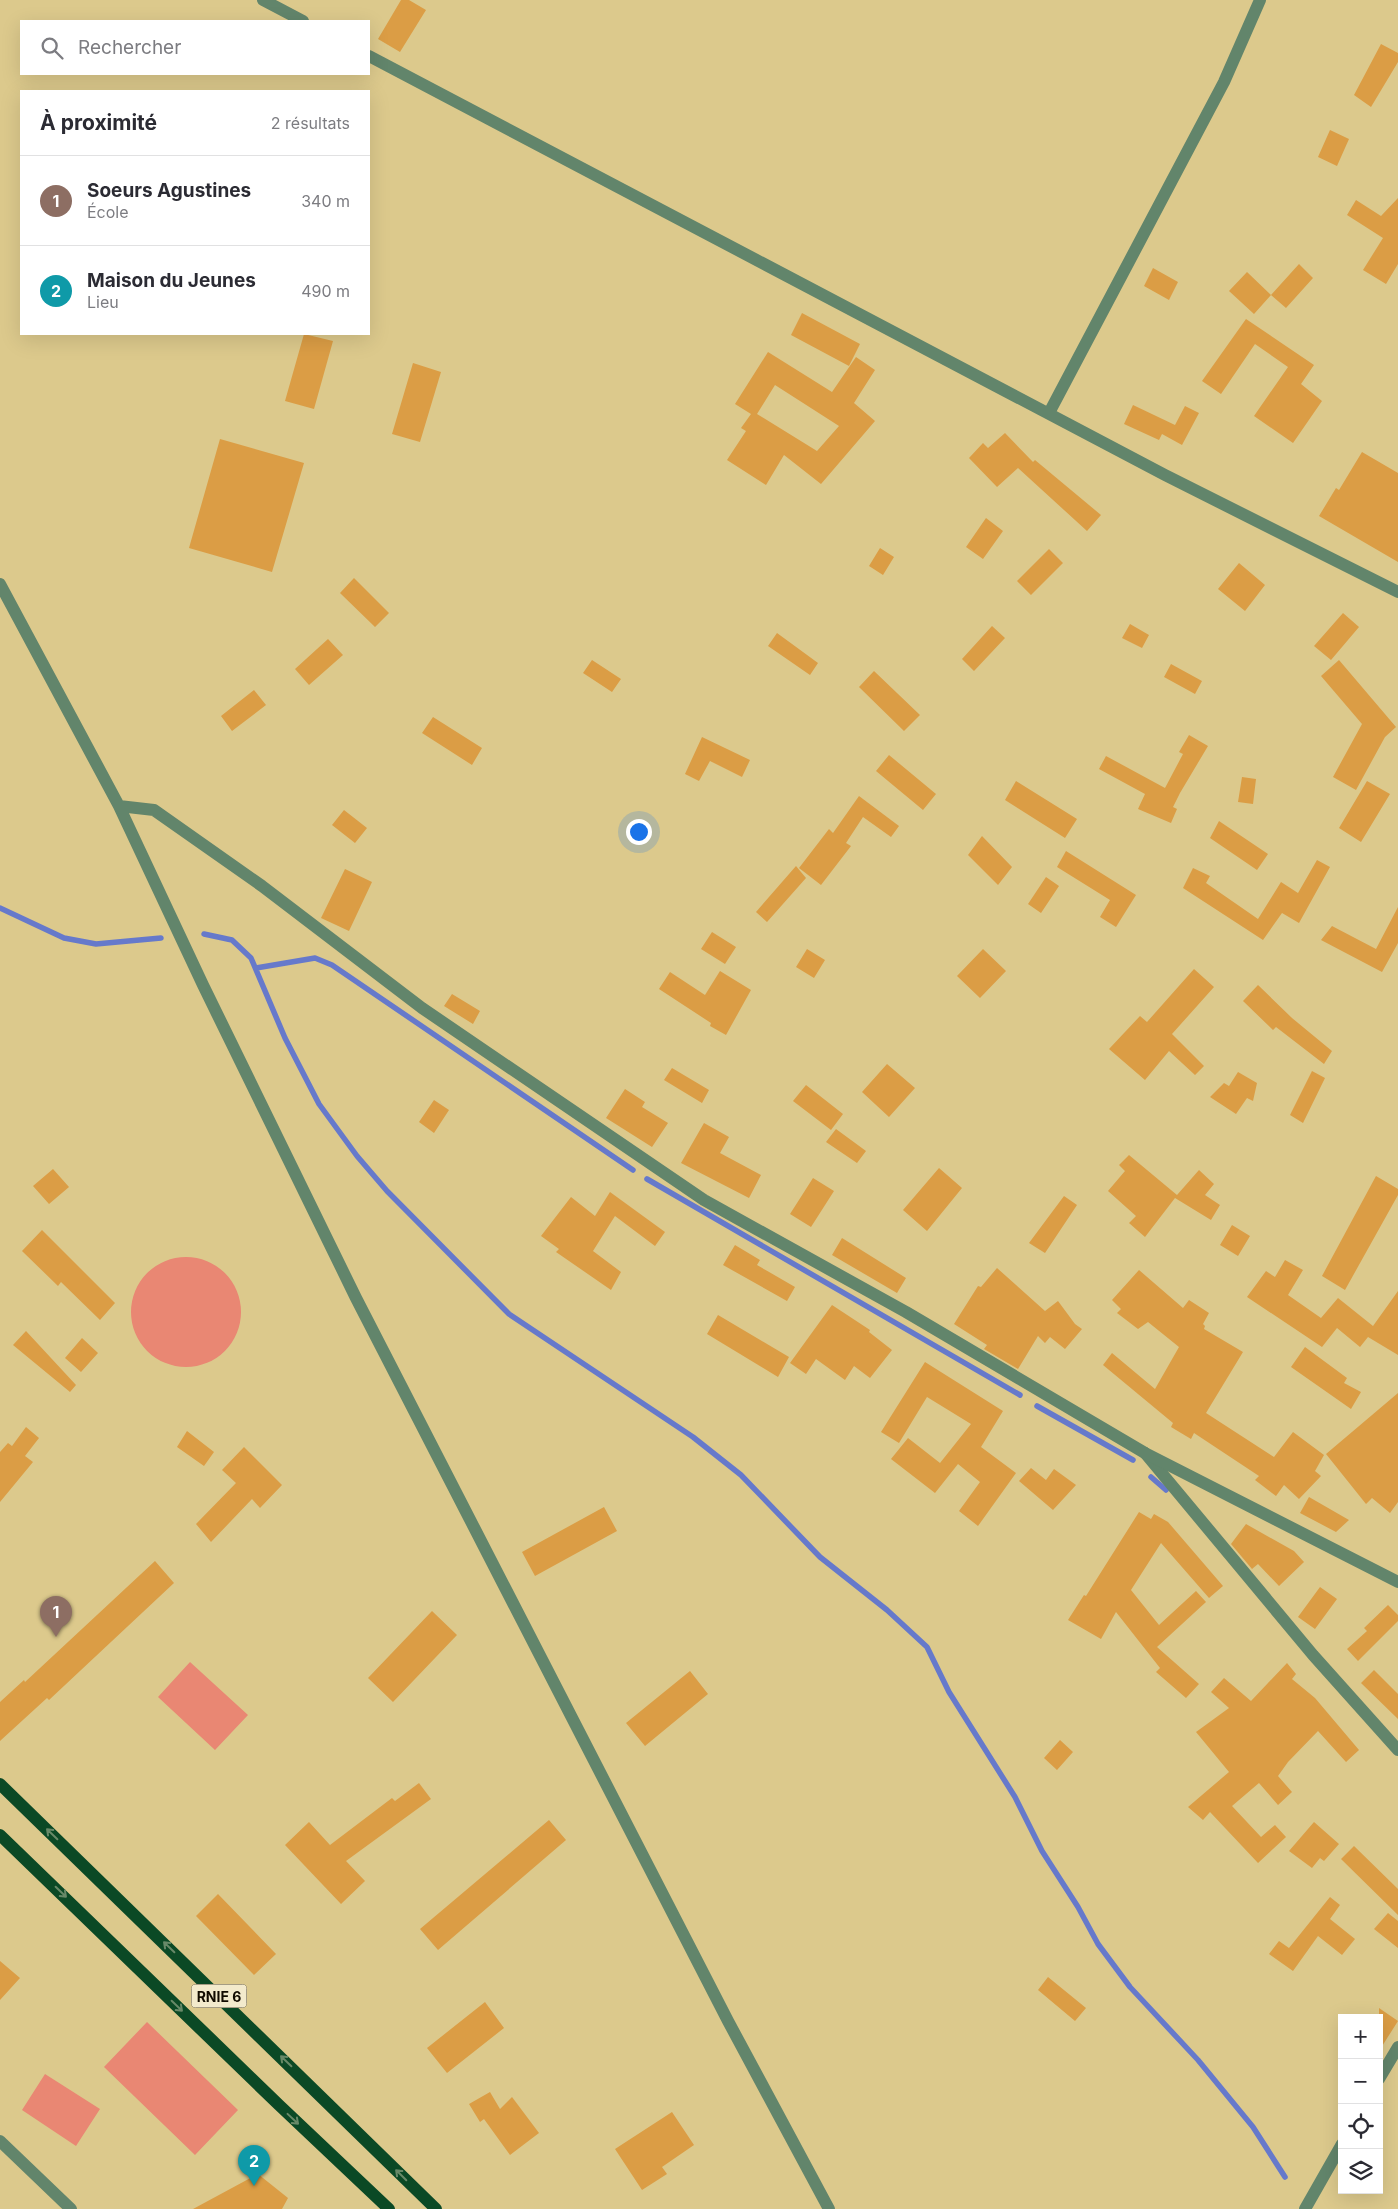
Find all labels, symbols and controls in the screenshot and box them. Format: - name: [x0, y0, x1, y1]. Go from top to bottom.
- search box: [20, 20, 370, 75]
- icon: search: [38, 34, 66, 62]
- text: Rechercher: [78, 36, 181, 59]
- text: À proximité: [40, 110, 157, 135]
- text: 2 résultats: [271, 113, 350, 133]
- text: Soeurs Agustines: [87, 179, 251, 202]
- text: 1: [53, 191, 59, 211]
- text: 340 m: [301, 191, 350, 211]
- text: École: [87, 202, 129, 222]
- text: Maison du Jeunes: [87, 269, 256, 292]
- text: 2: [51, 281, 61, 301]
- text: 490 m: [301, 281, 350, 301]
- text: Lieu: [87, 292, 119, 312]
- your location: [626, 819, 652, 845]
- pin: 1: [40, 1596, 72, 1637]
- one-way arrow: [46, 1828, 59, 1840]
- one-way arrow: [54, 1886, 67, 1898]
- one-way arrow: [163, 1941, 175, 1953]
- road number: RNIE 6: [192, 1984, 246, 2008]
- one-way arrow: [171, 2000, 183, 2012]
- map controls: [1338, 2014, 1383, 2194]
- button: +: [1338, 2014, 1383, 2059]
- one-way arrow: [280, 2055, 292, 2067]
- button: −: [1338, 2059, 1383, 2104]
- button: locate: [1338, 2104, 1383, 2149]
- one-way arrow: [287, 2113, 300, 2125]
- pin: 2: [238, 2145, 270, 2186]
- button: layers: [1338, 2149, 1383, 2194]
- one-way arrow: [395, 2169, 407, 2181]

